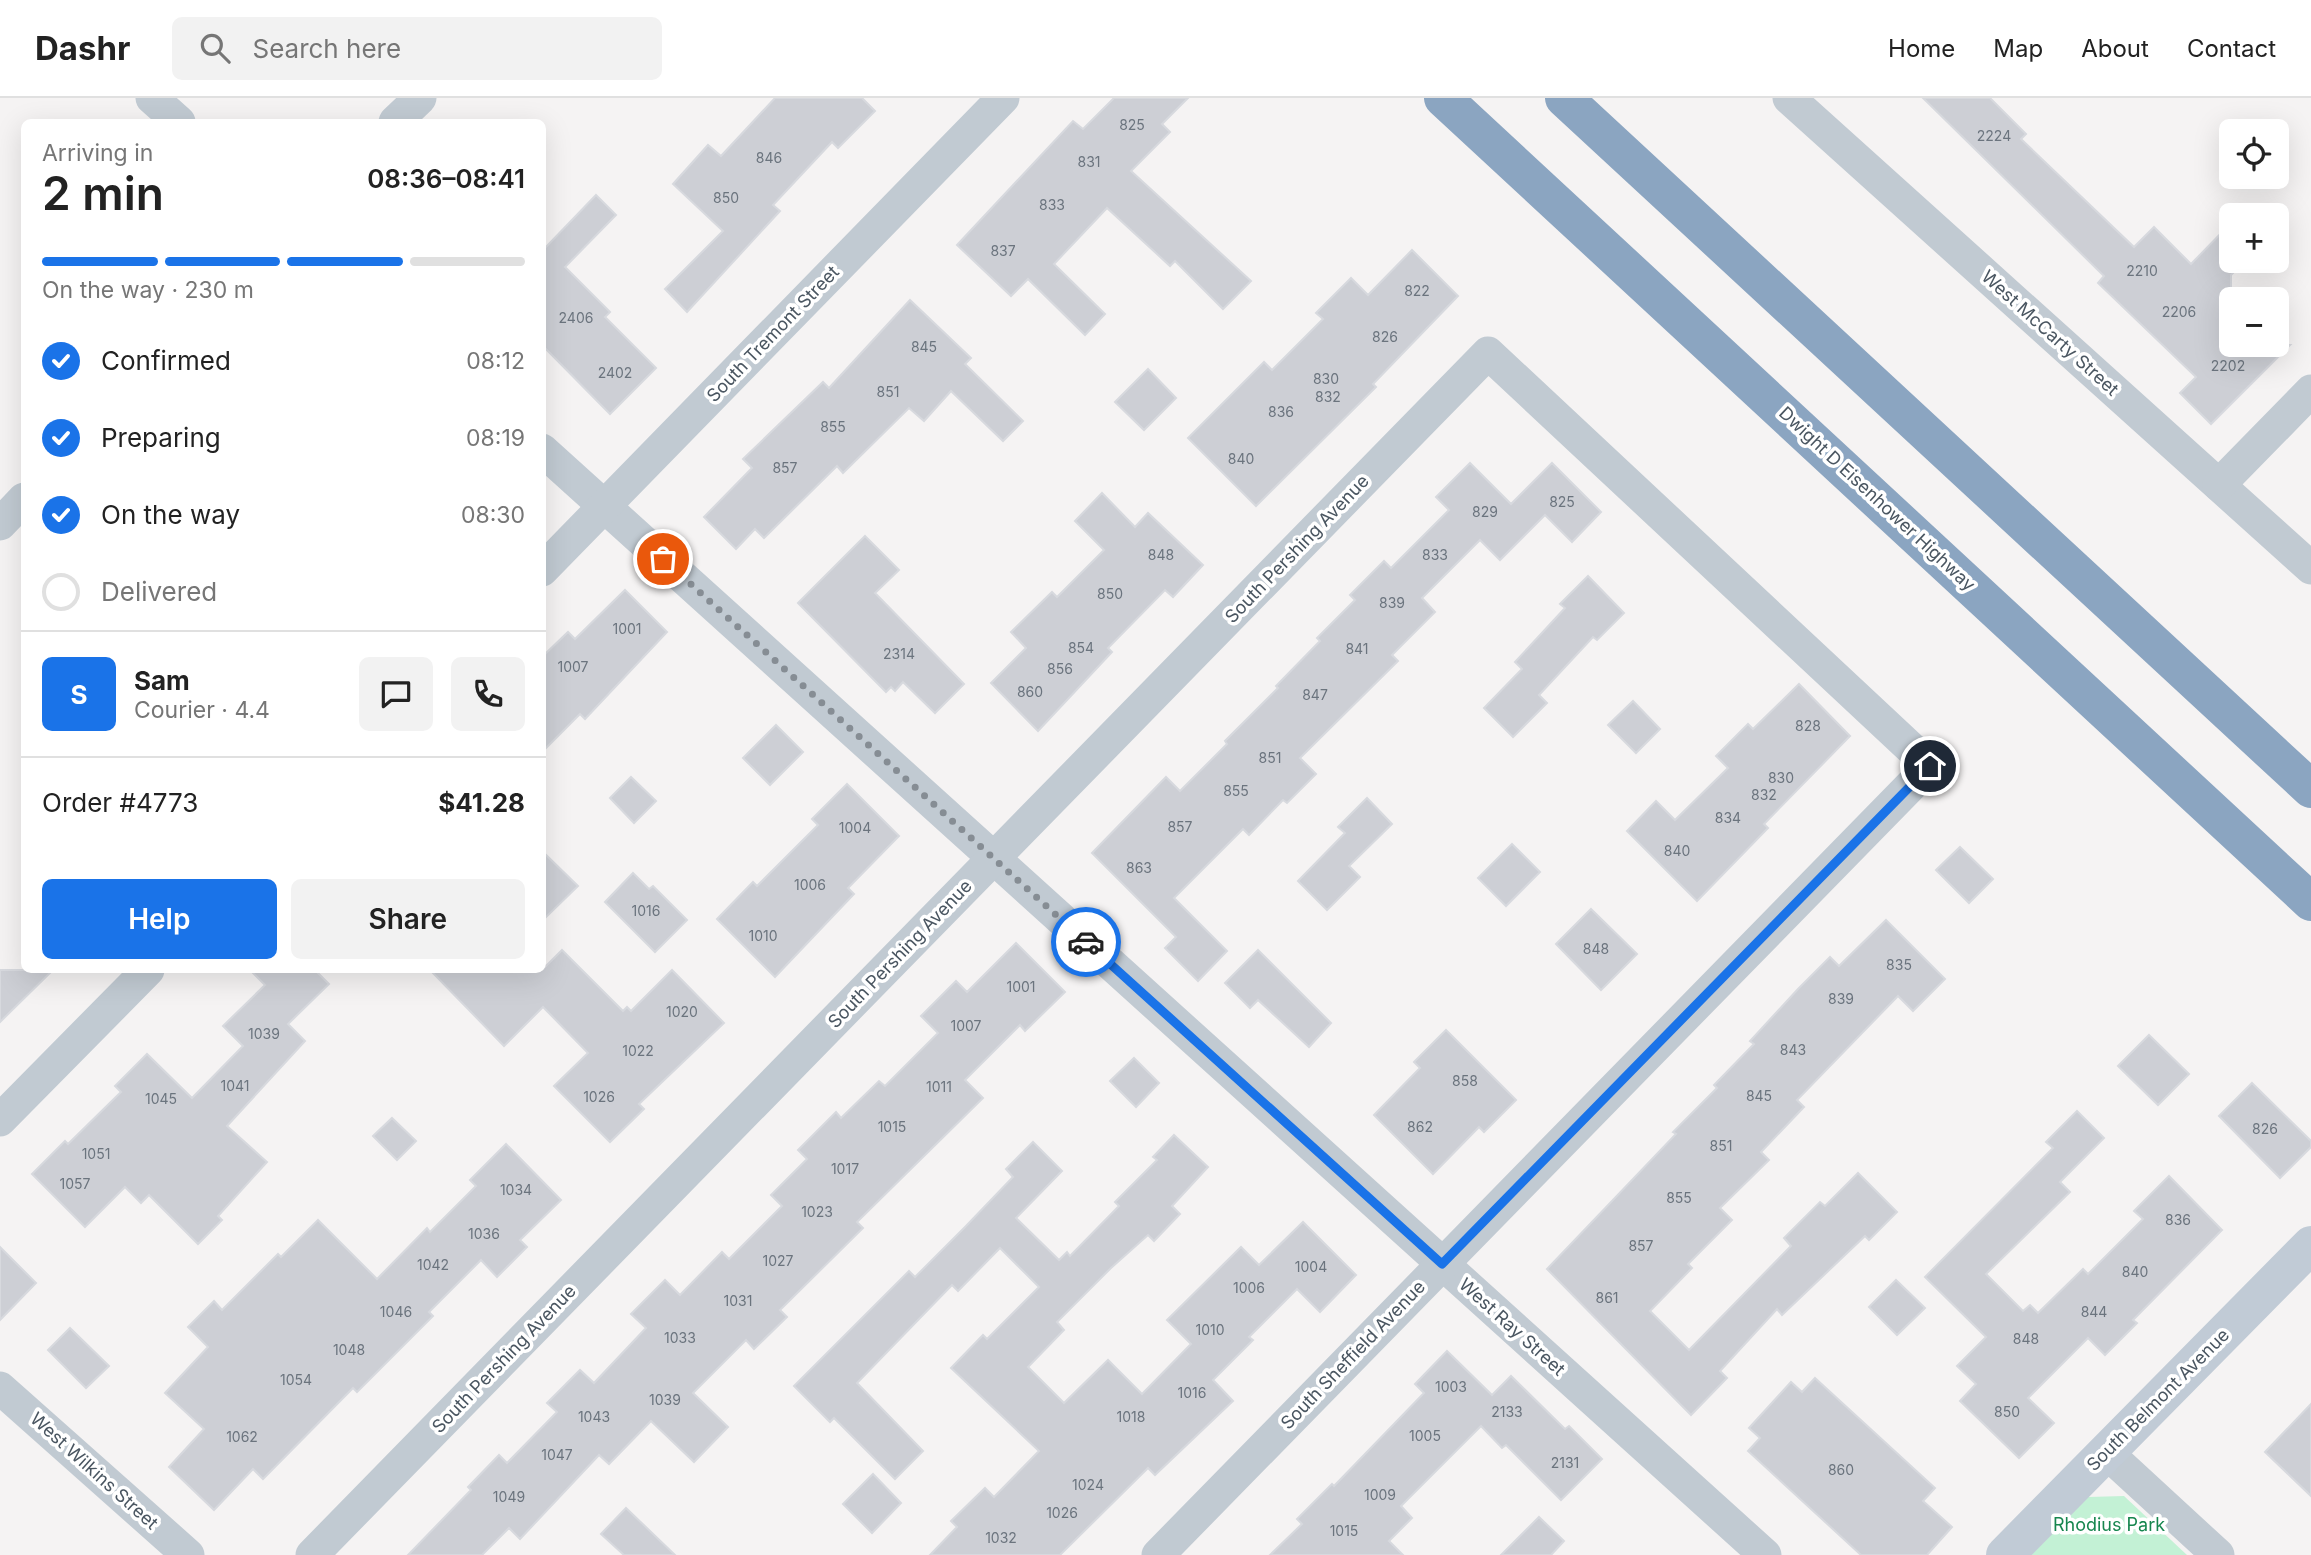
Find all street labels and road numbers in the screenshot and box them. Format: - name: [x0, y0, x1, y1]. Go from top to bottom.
- street label: South Tremont Street: [702, 261, 843, 406]
- street label: West McCarty Street: [1978, 266, 2123, 400]
- street label: Dwight D Eisenhower Highway: [1775, 402, 1980, 595]
- street label: South Pershing Avenue: [1220, 470, 1373, 627]
- street label: South Pershing Avenue: [823, 875, 976, 1032]
- street label: West Ray Street: [1455, 1274, 1570, 1380]
- street label: South Sheffield Avenue: [1276, 1276, 1429, 1433]
- street label: South Pershing Avenue: [427, 1280, 580, 1437]
- street label: South Belmont Avenue: [2082, 1324, 2233, 1475]
- street label: West Wilkins Street: [26, 1408, 163, 1534]

